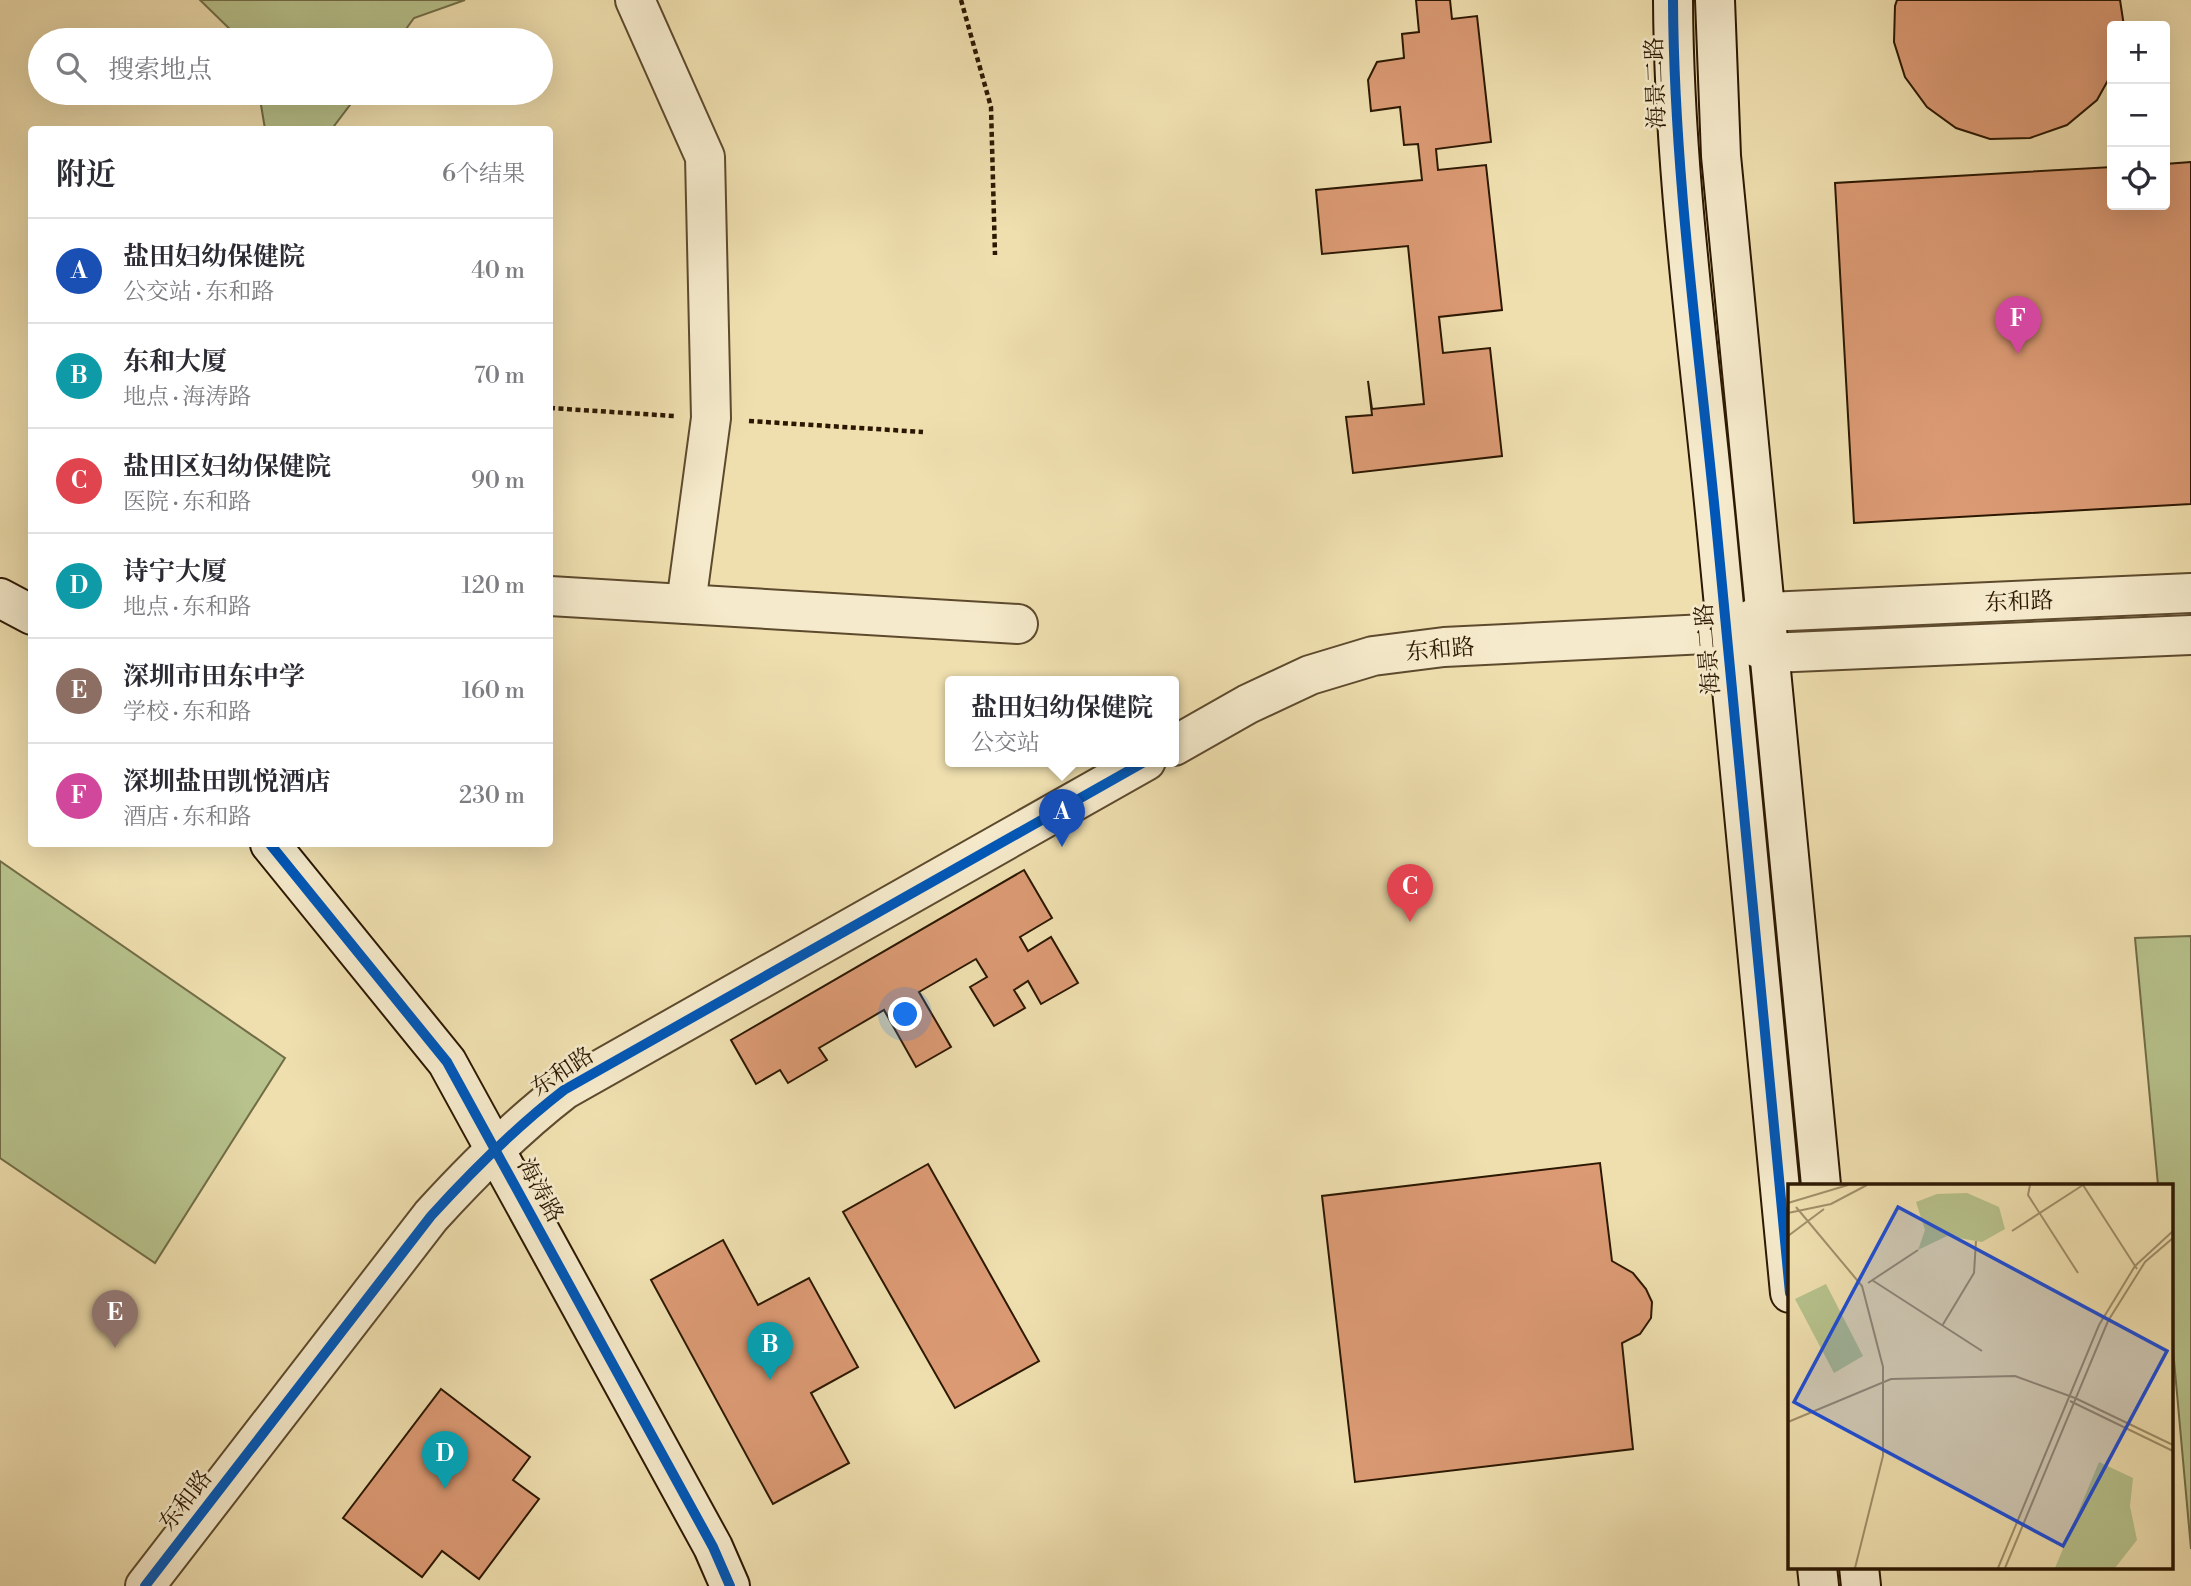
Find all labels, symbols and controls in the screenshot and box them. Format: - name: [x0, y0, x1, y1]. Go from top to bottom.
- map controls: [2107, 21, 2170, 210]
- button: +: [2107, 21, 2170, 84]
- search box: [28, 28, 553, 105]
- street label: 海景二路: [1640, 37, 1672, 129]
- icon: search: [52, 48, 90, 86]
- text: 搜索地点: [108, 54, 212, 86]
- button: −: [2107, 84, 2170, 147]
- button: locate: [2107, 147, 2170, 210]
- text: 附近: [56, 156, 116, 194]
- text: 6个结果: [442, 160, 525, 188]
- text: 盐田妇幼保健院: [123, 241, 305, 273]
- text: A: [71, 257, 87, 285]
- text: 40 m: [471, 257, 525, 285]
- text: 公交站 · 东和路: [123, 278, 274, 306]
- pin: F: [1995, 296, 2041, 354]
- text: 东和大厦: [123, 346, 227, 378]
- text: B: [70, 362, 88, 390]
- text: 70 m: [474, 362, 525, 390]
- text: 地点 · 海涛路: [123, 383, 251, 411]
- text: 盐田区妇幼保健院: [123, 451, 331, 483]
- text: C: [71, 467, 87, 495]
- text: 90 m: [471, 467, 525, 495]
- text: 医院 · 东和路: [123, 488, 251, 516]
- text: 诗宁大厦: [123, 556, 227, 588]
- text: D: [70, 572, 88, 600]
- text: 120 m: [461, 572, 525, 600]
- street label: 东和路: [1984, 587, 2054, 617]
- text: 地点 · 东和路: [123, 593, 251, 621]
- street label: 海景二路: [1690, 602, 1726, 696]
- street label: 东和路: [1404, 633, 1476, 667]
- text: 深圳市田东中学: [123, 661, 305, 693]
- popup: [945, 676, 1179, 767]
- text: E: [71, 677, 87, 705]
- text: 160 m: [462, 677, 525, 705]
- text: 盐田妇幼保健院: [971, 692, 1153, 724]
- text: 学校 · 东和路: [123, 698, 251, 726]
- text: 公交站: [971, 729, 1040, 757]
- text: 深圳盐田凯悦酒店: [123, 766, 331, 798]
- text: F: [71, 782, 87, 810]
- text: 230 m: [459, 782, 525, 810]
- pin: A: [1039, 789, 1085, 847]
- text: 酒店 · 东和路: [123, 803, 251, 831]
- pin: C: [1387, 864, 1433, 922]
- your location: [888, 997, 922, 1031]
- street label: 东和路: [526, 1041, 599, 1102]
- street label: 海涛路: [511, 1154, 569, 1227]
- inset map: [1788, 1184, 2174, 1568]
- pin: E: [92, 1290, 138, 1348]
- pin: B: [747, 1322, 793, 1380]
- pin: D: [422, 1431, 468, 1489]
- street label: 东和路: [154, 1465, 218, 1536]

